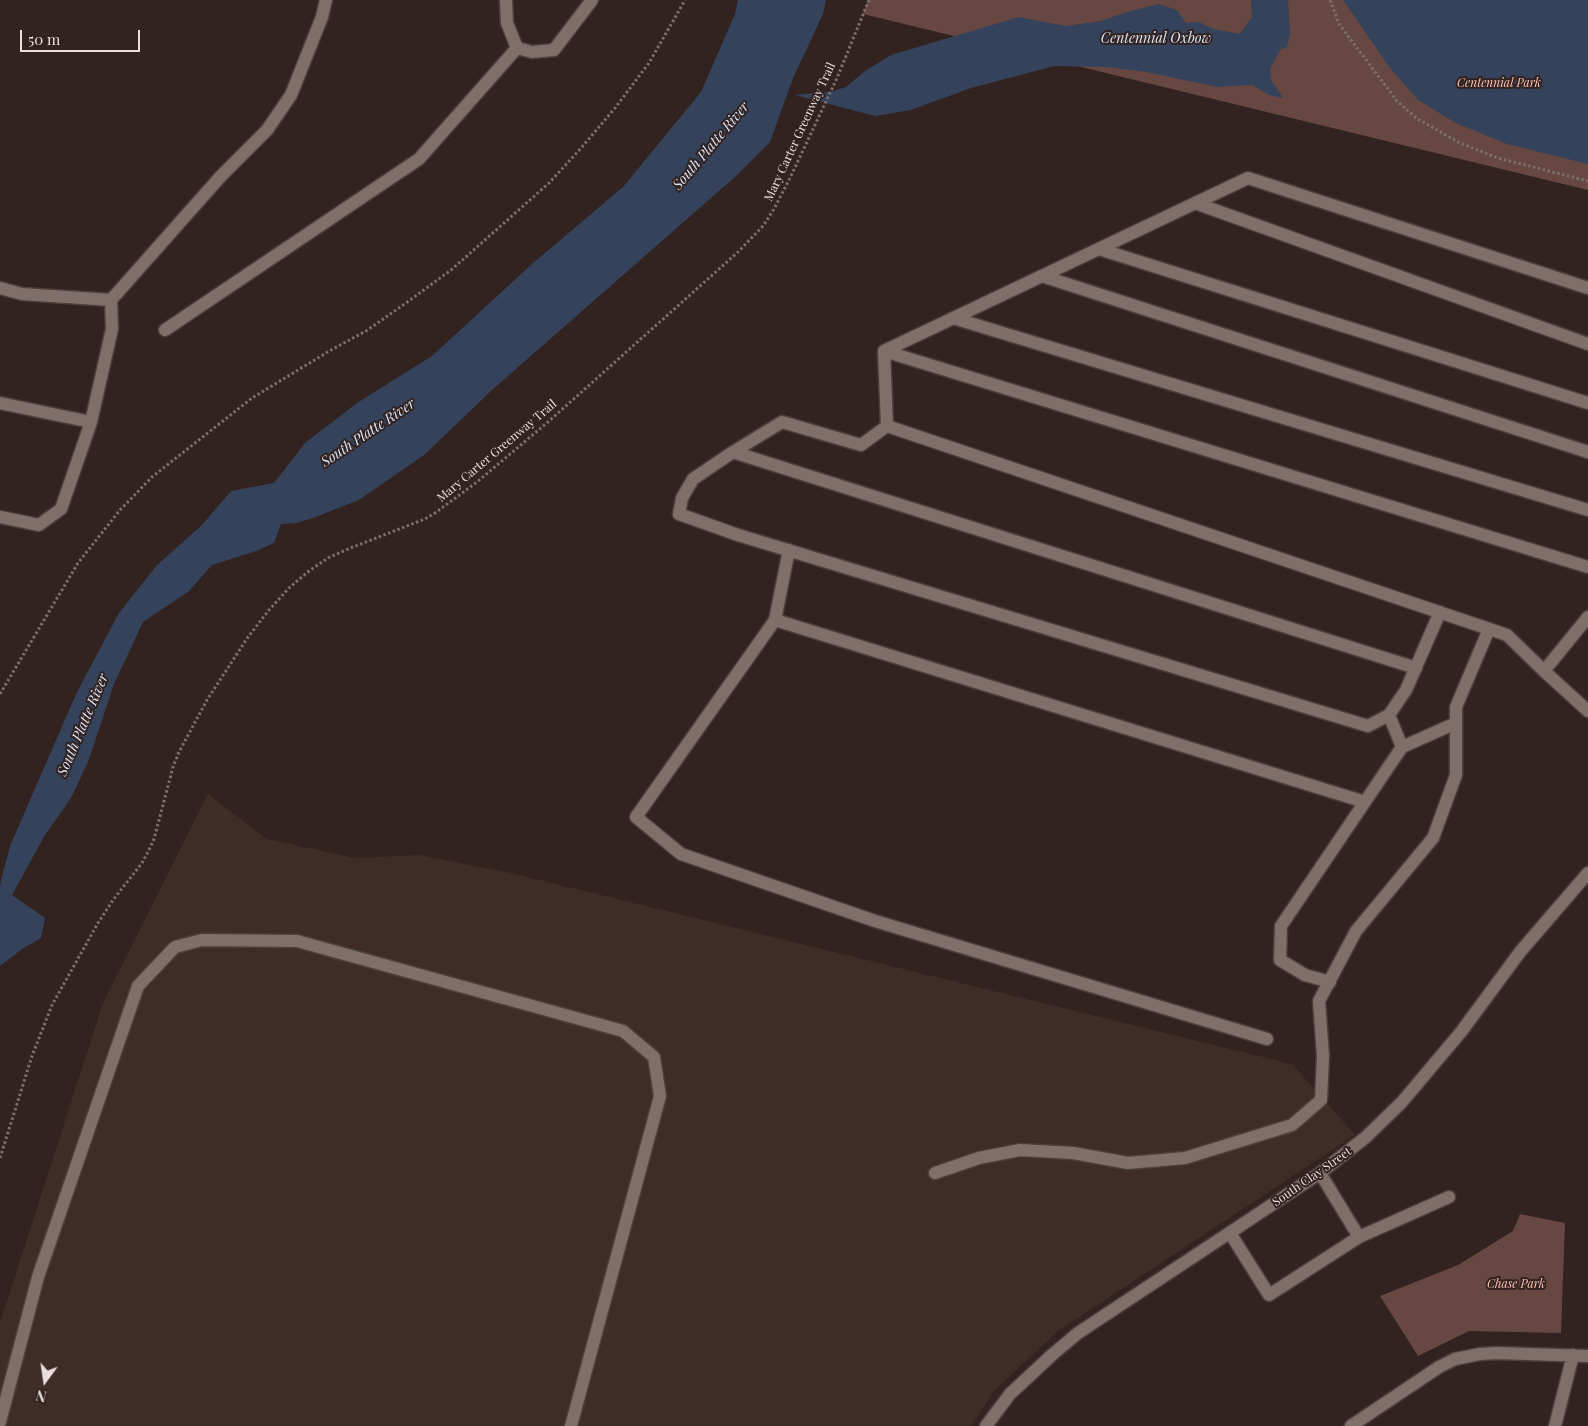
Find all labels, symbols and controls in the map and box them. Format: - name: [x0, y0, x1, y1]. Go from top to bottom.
- scale bar: [22, 20, 142, 52]
- text: 50 m: [28, 29, 60, 49]
- water label: Centennial Oxbow: [1101, 31, 1211, 47]
- street label: Mary Carter Greenway Trail: [761, 60, 839, 204]
- park label: Centennial Park: [1457, 76, 1541, 90]
- water label: South Platte River: [669, 99, 753, 193]
- water label: South Platte River: [318, 395, 418, 471]
- street label: Mary Carter Greenway Trail: [434, 397, 560, 505]
- water label: South Platte River: [54, 671, 112, 779]
- street label: South Clay Street: [1270, 1144, 1354, 1210]
- park label: Chase Park: [1487, 1277, 1545, 1291]
- north arrow: [20, 1356, 70, 1406]
- text: N: [34, 1386, 48, 1406]

